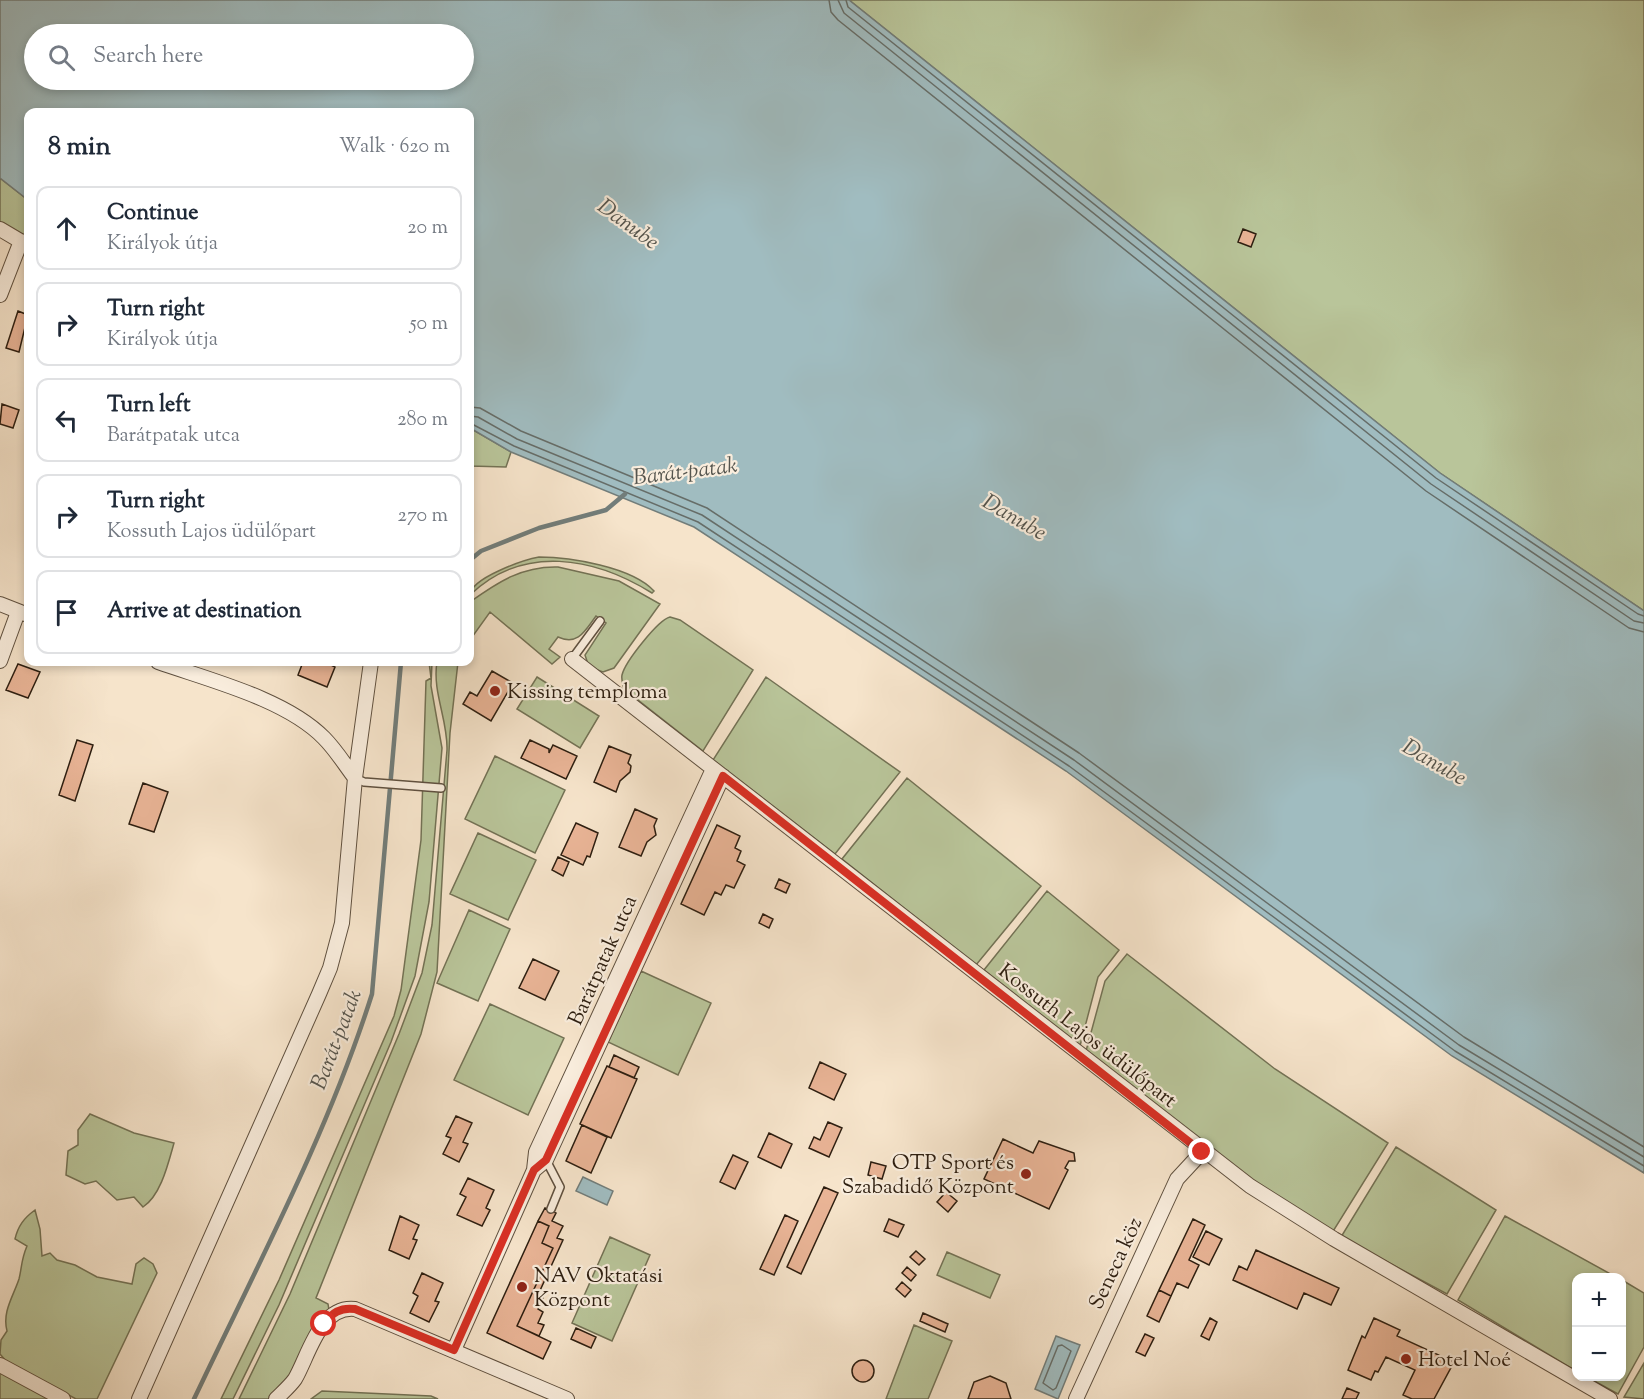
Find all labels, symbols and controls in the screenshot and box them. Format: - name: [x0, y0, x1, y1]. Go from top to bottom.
- search box: [24, 24, 474, 90]
- icon: search: [45, 41, 78, 74]
- text: Search here: [93, 41, 203, 73]
- text: 8 min: [48, 129, 111, 166]
- text: Walk · 620 m: [339, 133, 450, 162]
- water label: Danube: [590, 192, 665, 259]
- text: Continue: [107, 198, 198, 230]
- icon: ahead: [50, 212, 83, 245]
- text: 20 m: [407, 214, 448, 243]
- text: Királyok útja: [107, 230, 218, 259]
- text: Turn right: [107, 294, 204, 326]
- icon: right: [50, 308, 83, 341]
- text: 50 m: [410, 310, 448, 339]
- text: Királyok útja: [107, 326, 218, 355]
- text: Turn left: [107, 390, 190, 422]
- icon: left: [50, 404, 83, 437]
- text: 280 m: [397, 406, 448, 435]
- text: Barátpatak utca: [107, 422, 240, 451]
- water label: Barát-patak: [631, 451, 739, 495]
- text: Turn right: [107, 486, 204, 518]
- water label: Danube: [975, 487, 1052, 550]
- icon: right: [50, 500, 83, 533]
- text: 270 m: [398, 502, 448, 531]
- text: Kossuth Lajos üdülőpart: [107, 518, 316, 547]
- icon: arrive: [50, 596, 83, 629]
- text: Arrive at destination: [107, 596, 302, 628]
- place label: Kissing temploma: [507, 678, 668, 708]
- marker: Kissing temploma: [488, 684, 502, 698]
- water label: Danube: [1395, 732, 1472, 795]
- street label: Barátpatak utca: [562, 891, 646, 1031]
- street label: Kossuth Lajos üdülőpart: [991, 957, 1182, 1116]
- water label: Barát-patak: [304, 985, 372, 1095]
- route end: [1188, 1138, 1214, 1164]
- place label: OTP Sport és Szabadidő Központ: [842, 1149, 1014, 1203]
- marker: OTP Sport és Szabadidő Központ: [1019, 1167, 1033, 1181]
- street label: Seneca köz: [1082, 1213, 1151, 1315]
- place label: NAV Oktatási Központ: [534, 1262, 663, 1316]
- map controls: [1572, 1273, 1626, 1381]
- button: +: [1572, 1273, 1626, 1327]
- marker: NAV Oktatási Központ: [515, 1280, 529, 1294]
- route start: [310, 1310, 336, 1336]
- button: −: [1572, 1327, 1626, 1381]
- place label: Hotel Noé: [1418, 1346, 1511, 1376]
- marker: Hotel Noé: [1399, 1352, 1413, 1366]

